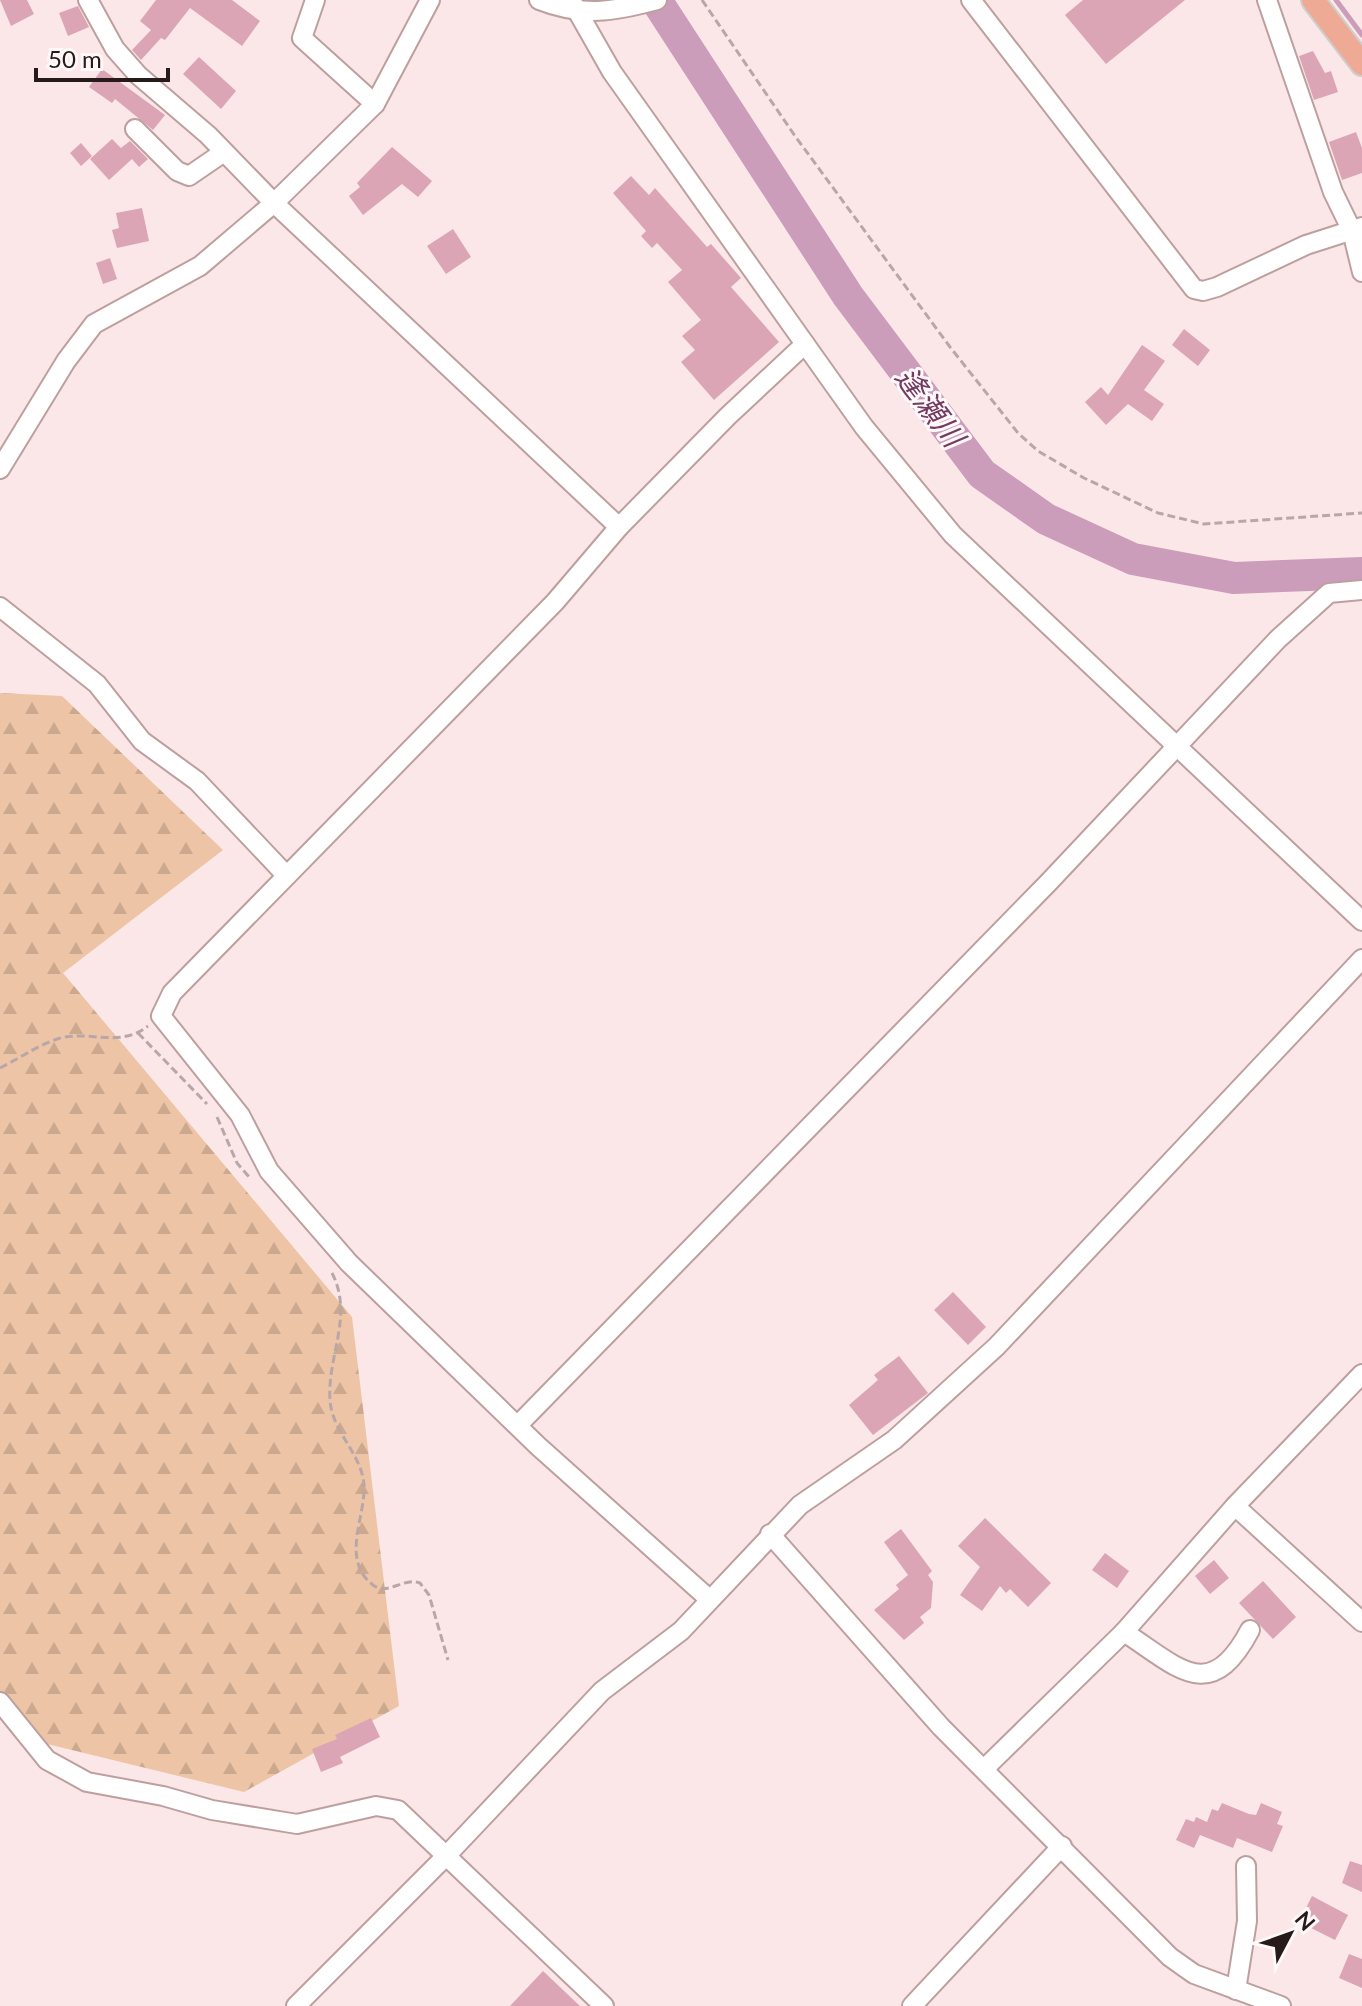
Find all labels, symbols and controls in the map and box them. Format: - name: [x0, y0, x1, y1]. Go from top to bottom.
- scale bar: [36, 32, 168, 82]
- text: 50 m: [48, 44, 102, 73]
- water label: 逢瀬川: [890, 359, 974, 455]
- north arrow: [1250, 1894, 1330, 1974]
- text: N: [1290, 1905, 1321, 1936]

